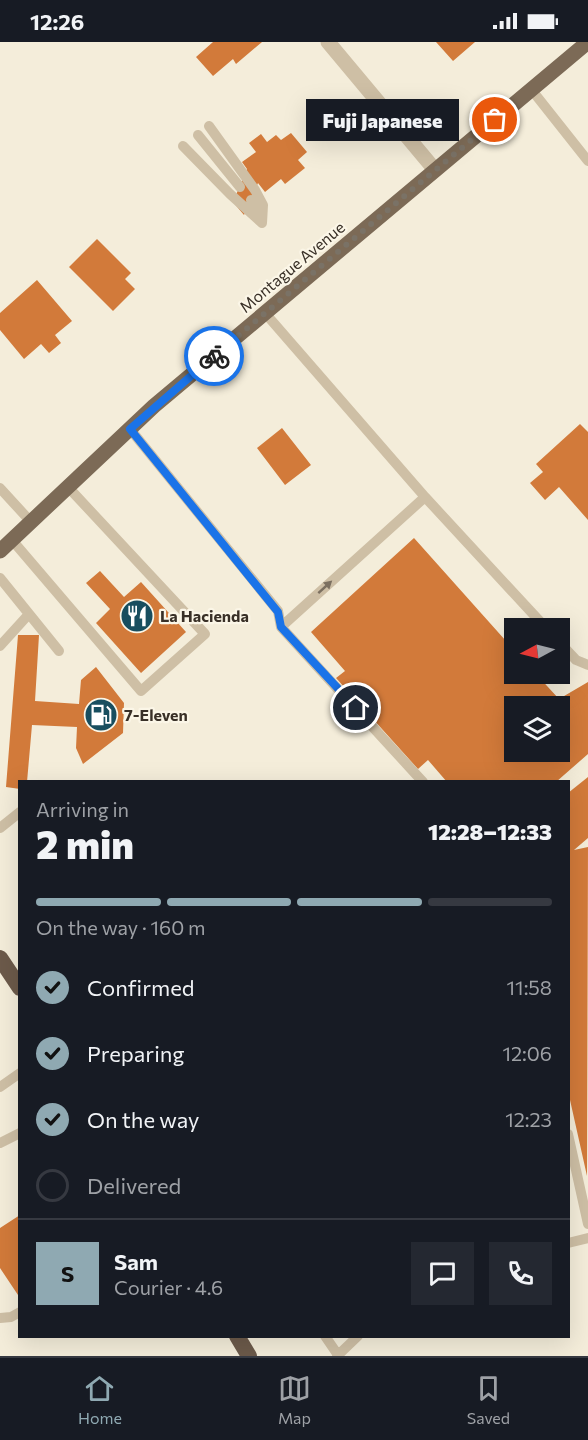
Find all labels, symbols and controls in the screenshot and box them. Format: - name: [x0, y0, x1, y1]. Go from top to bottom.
- text: 12:26: [30, 8, 84, 35]
- pin: [469, 94, 520, 145]
- callout: Fuji Japanese: [306, 99, 459, 141]
- icon: bag: [478, 103, 511, 136]
- text: Fuji Japanese: [322, 108, 443, 132]
- street label: Montague Avenue: [235, 217, 348, 316]
- courier: [184, 326, 244, 386]
- icon: bike: [198, 340, 231, 373]
- one-way arrow: [317, 580, 332, 594]
- restaurant icon: La Hacienda: [119, 598, 155, 634]
- place label: La Hacienda: [160, 606, 249, 625]
- north arrow: [504, 618, 570, 684]
- map controls: [504, 618, 570, 762]
- pin: [330, 682, 381, 733]
- icon: home: [339, 691, 372, 724]
- button: layers: [504, 696, 570, 762]
- fuel station icon: 7-Eleven: [83, 697, 119, 733]
- place label: 7-Eleven: [124, 705, 188, 724]
- text: Arriving in: [36, 797, 129, 821]
- text: 12:28–12:33: [428, 818, 552, 845]
- text: 2 min: [36, 819, 134, 867]
- text: On the way · 160 m: [36, 915, 205, 939]
- icon: check: [36, 971, 69, 1004]
- text: Confirmed: [87, 974, 194, 1001]
- text: 11:58: [507, 975, 552, 999]
- icon: check: [36, 1037, 69, 1070]
- text: Preparing: [87, 1040, 184, 1067]
- text: 12:06: [502, 1041, 552, 1065]
- icon: check: [36, 1103, 69, 1136]
- text: On the way: [87, 1106, 199, 1133]
- text: 12:23: [505, 1107, 552, 1131]
- text: Delivered: [87, 1172, 181, 1199]
- button: chat: [411, 1242, 474, 1305]
- button: phone: [489, 1242, 552, 1305]
- text: Sam: [114, 1248, 158, 1275]
- text: S: [61, 1260, 74, 1287]
- text: Courier · 4.6: [114, 1275, 223, 1299]
- tab: Home: [78, 1372, 122, 1427]
- tab: Map: [278, 1372, 311, 1427]
- tab: Saved: [467, 1372, 510, 1427]

